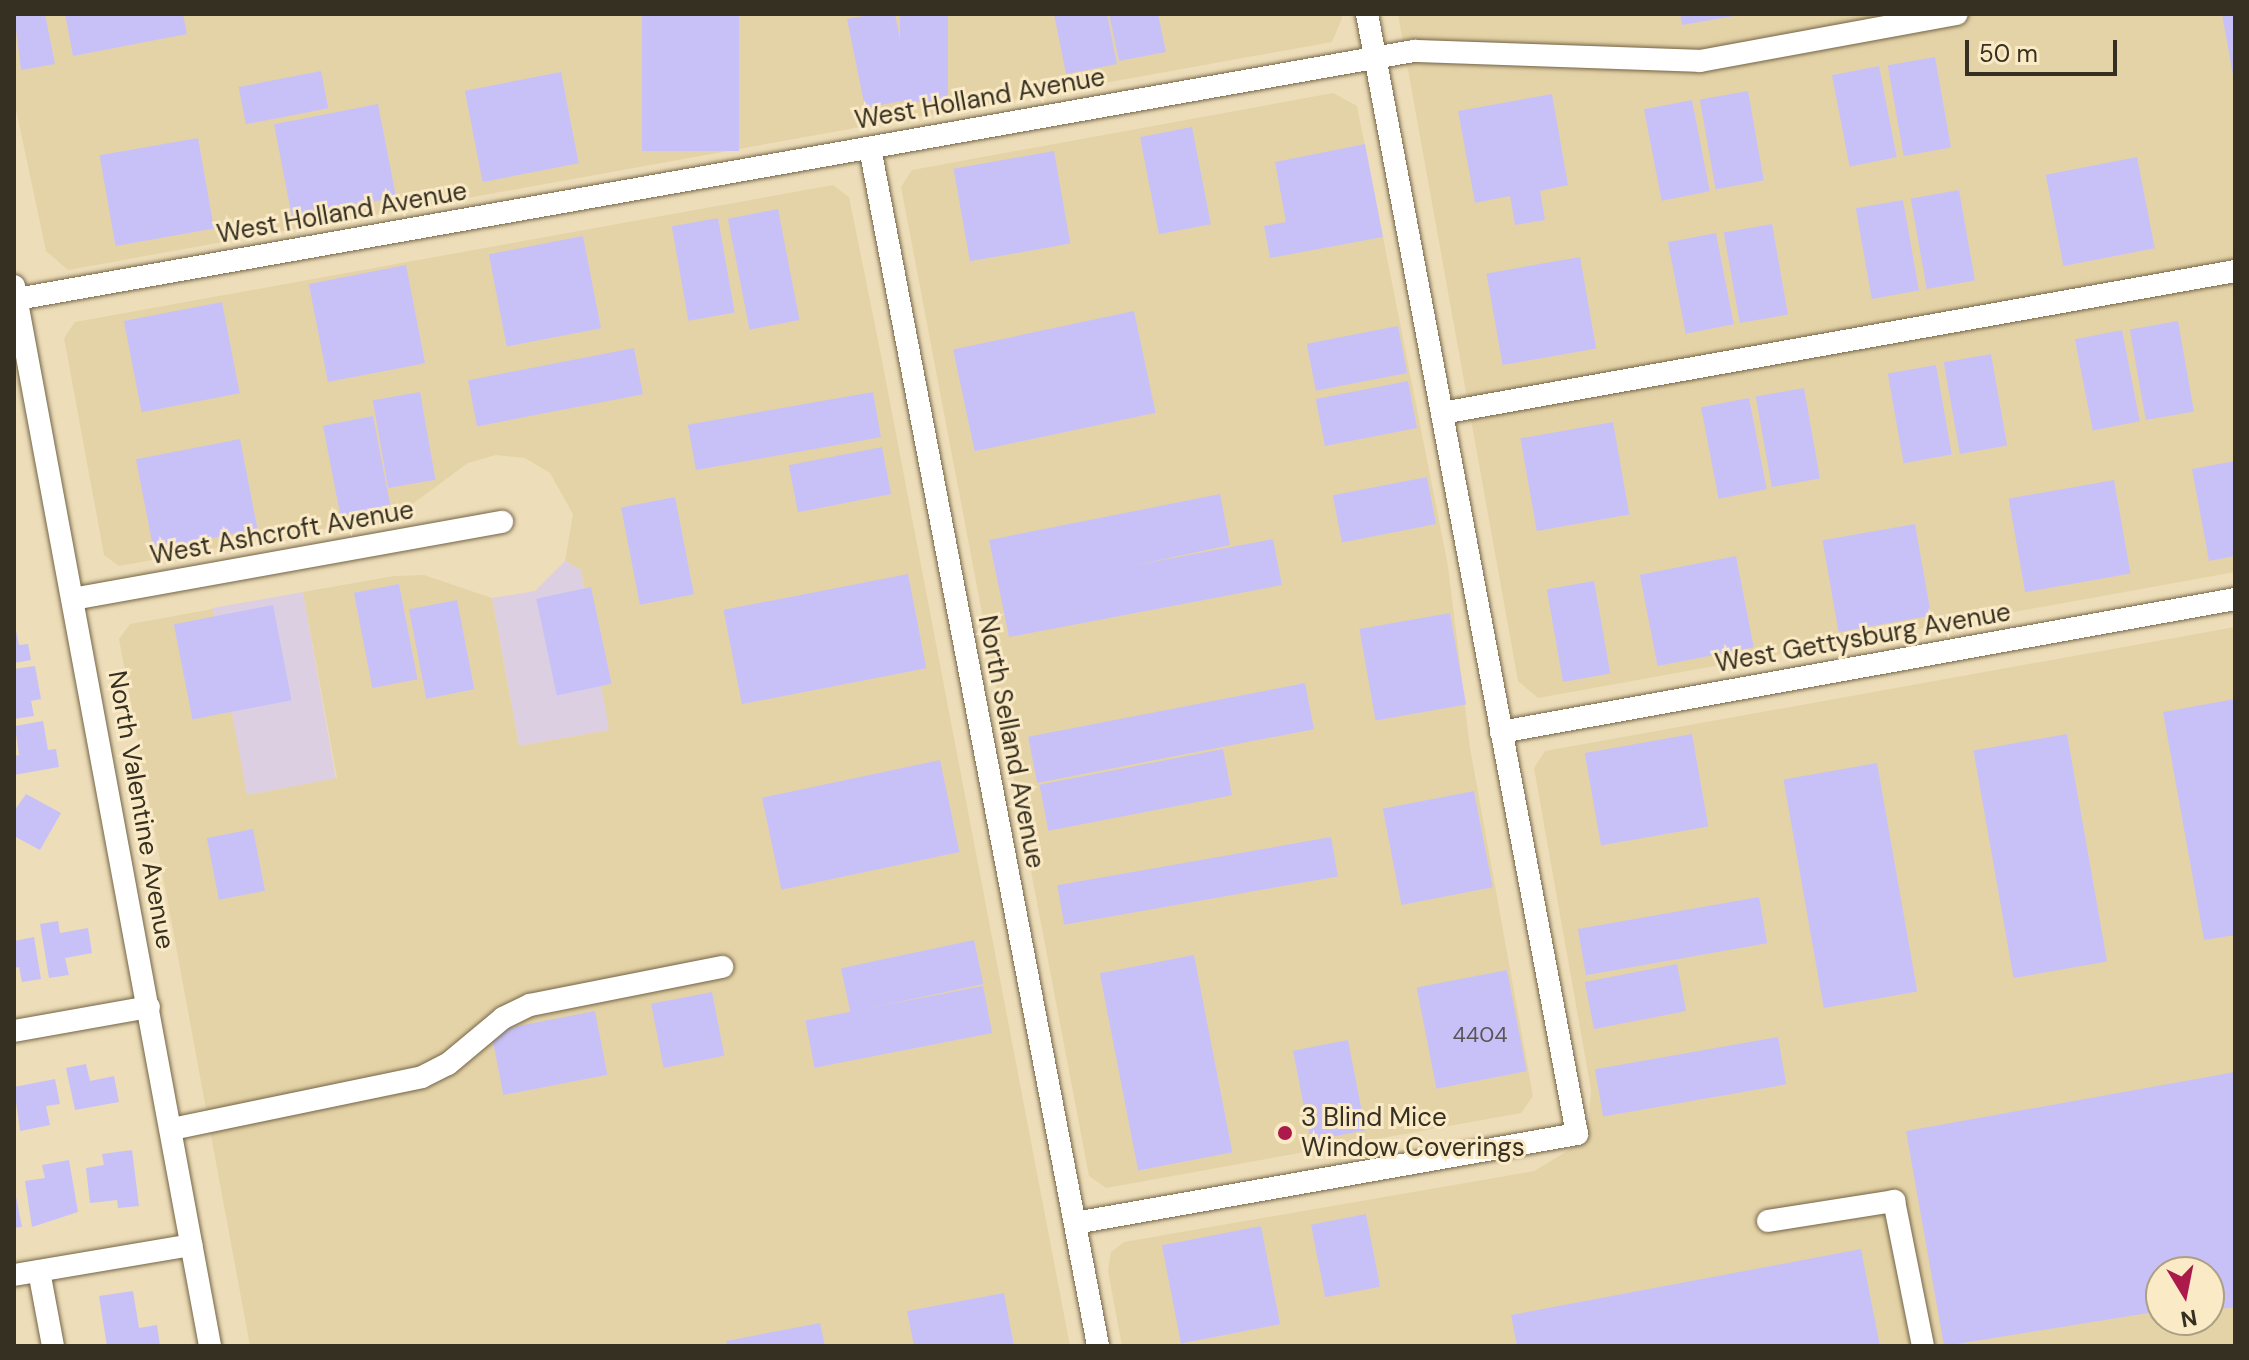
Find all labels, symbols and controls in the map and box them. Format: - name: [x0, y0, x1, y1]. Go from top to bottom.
- scale bar: [1969, 24, 2121, 74]
- text: 50 m: [1979, 38, 2038, 69]
- street label: West Holland Avenue: [852, 62, 1108, 136]
- street label: West Holland Avenue: [214, 176, 470, 250]
- street label: West Ashcroft Avenue: [148, 494, 416, 572]
- street label: West Gettysburg Avenue: [1713, 597, 2013, 679]
- street label: North Selland Avenue: [971, 613, 1051, 871]
- street label: North Valentine Avenue: [101, 668, 181, 952]
- house number: 4404: [1452, 1022, 1508, 1048]
- place label: 3 Blind Mice Window Coverings: [1301, 1102, 1525, 1164]
- marker: 3 Blind Mice Window Coverings: [1276, 1124, 1294, 1142]
- north arrow: [2145, 1256, 2225, 1336]
- text: N: [2178, 1302, 2199, 1334]

